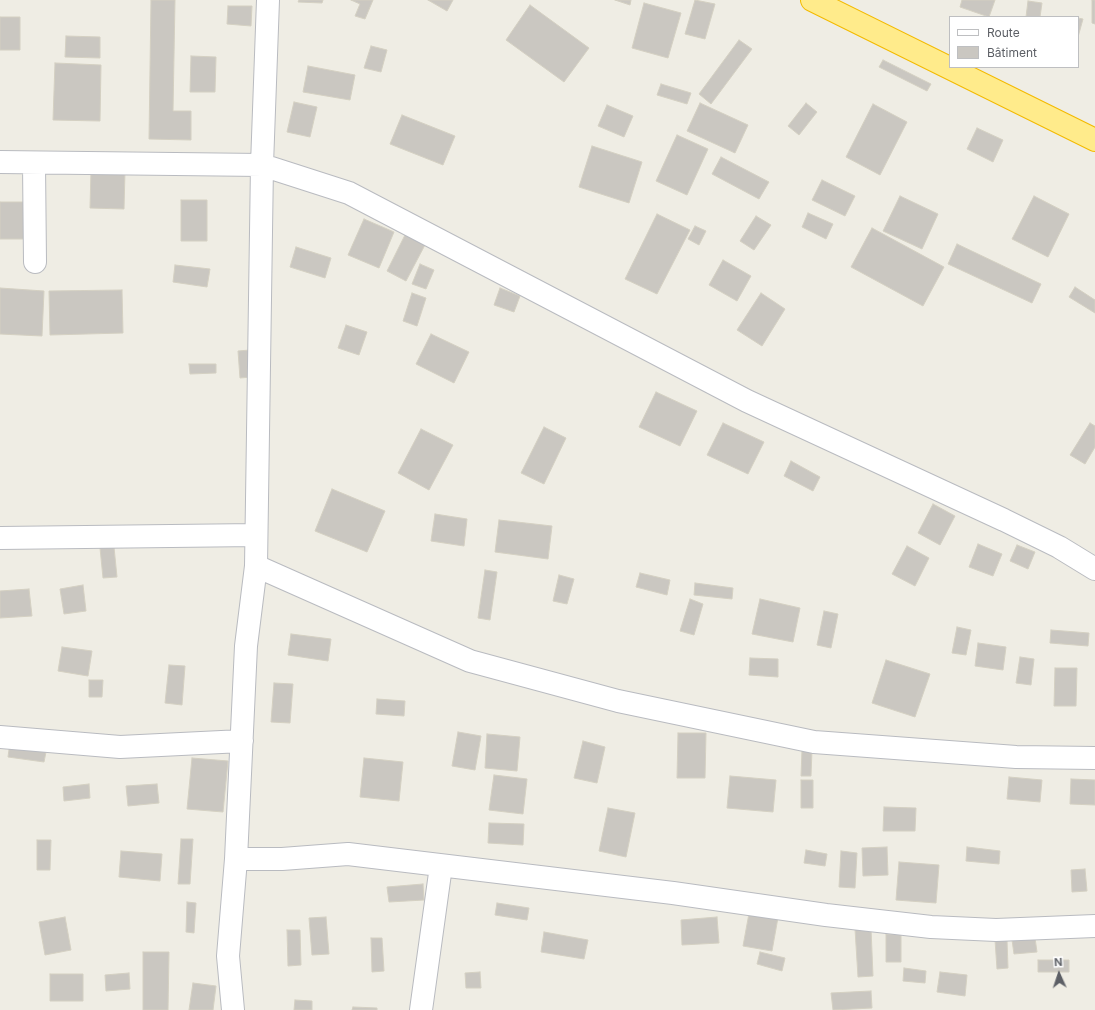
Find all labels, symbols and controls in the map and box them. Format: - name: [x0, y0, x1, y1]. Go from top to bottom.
- legend: [949, 16, 1079, 68]
- text: Route: [987, 25, 1020, 40]
- text: Bâtiment: [987, 45, 1037, 60]
- north arrow: [1039, 954, 1079, 994]
- text: N: [1054, 955, 1063, 969]

